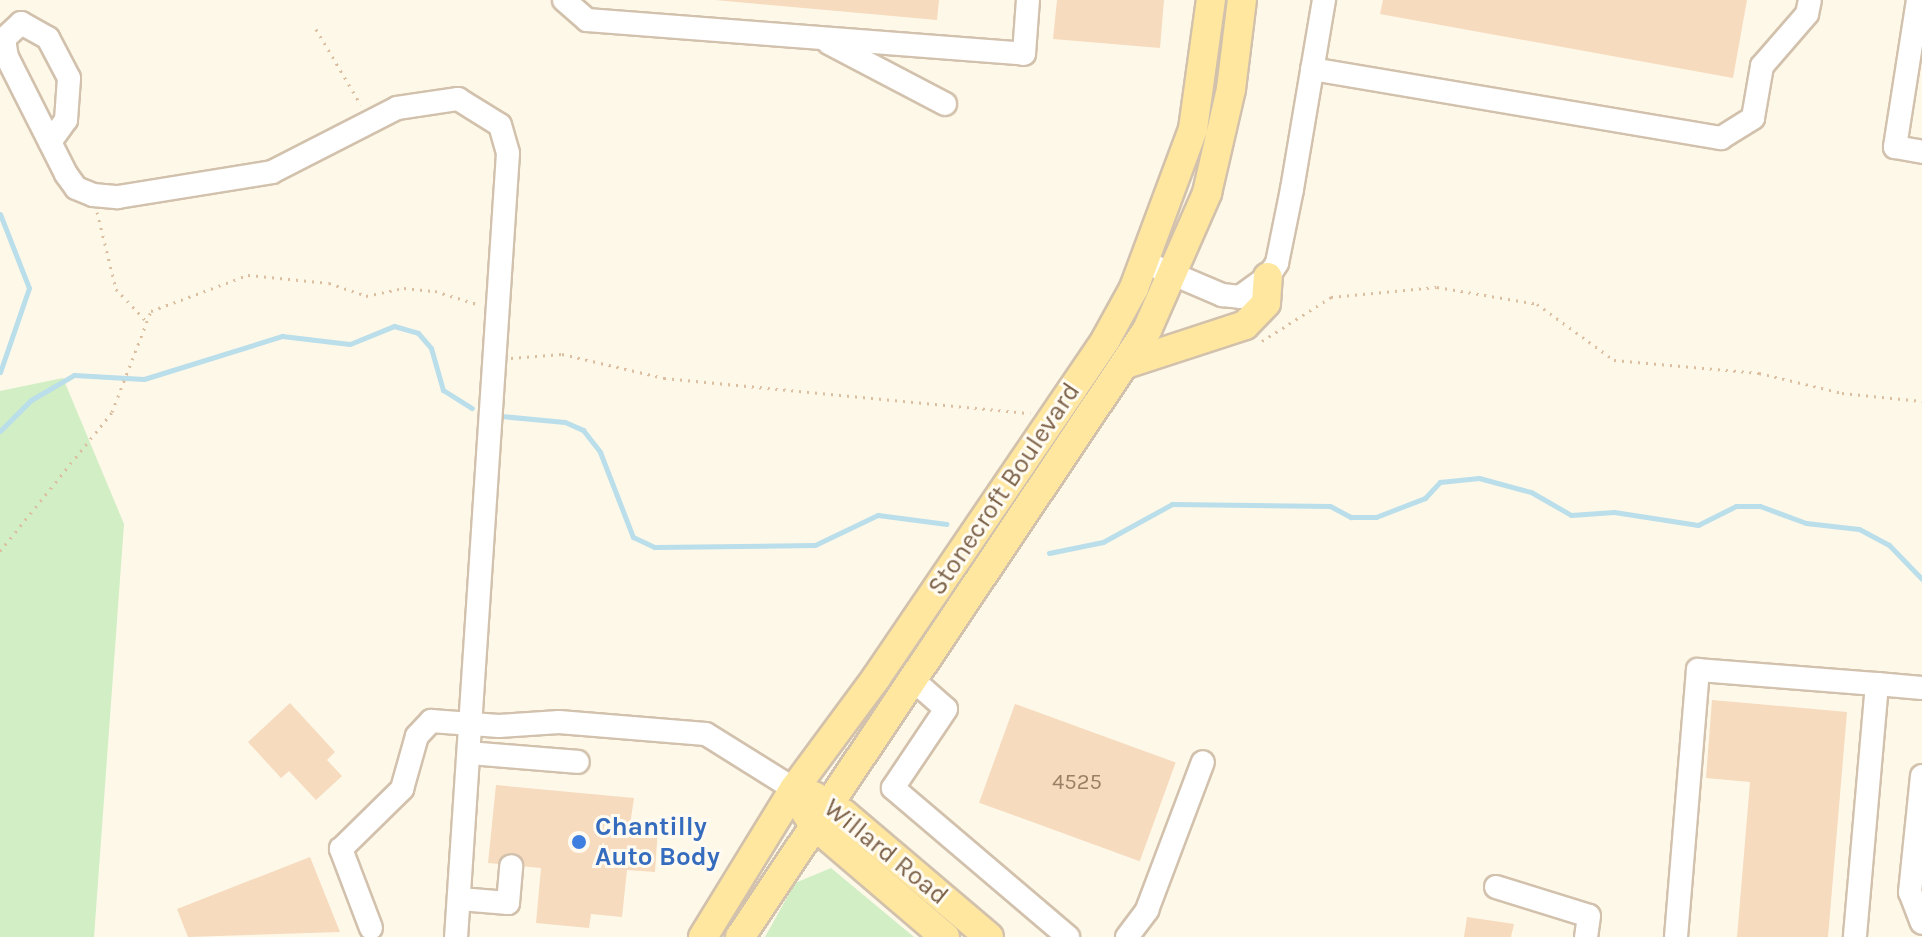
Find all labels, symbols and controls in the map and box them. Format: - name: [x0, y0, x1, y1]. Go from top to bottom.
- street label: Stonecroft Boulevard: [921, 377, 1087, 601]
- house number: 4525: [1052, 770, 1102, 796]
- street label: Willard Road: [818, 792, 954, 912]
- place label: Chantilly Auto Body: [595, 811, 720, 872]
- marker: Chantilly Auto Body: [570, 833, 588, 851]

